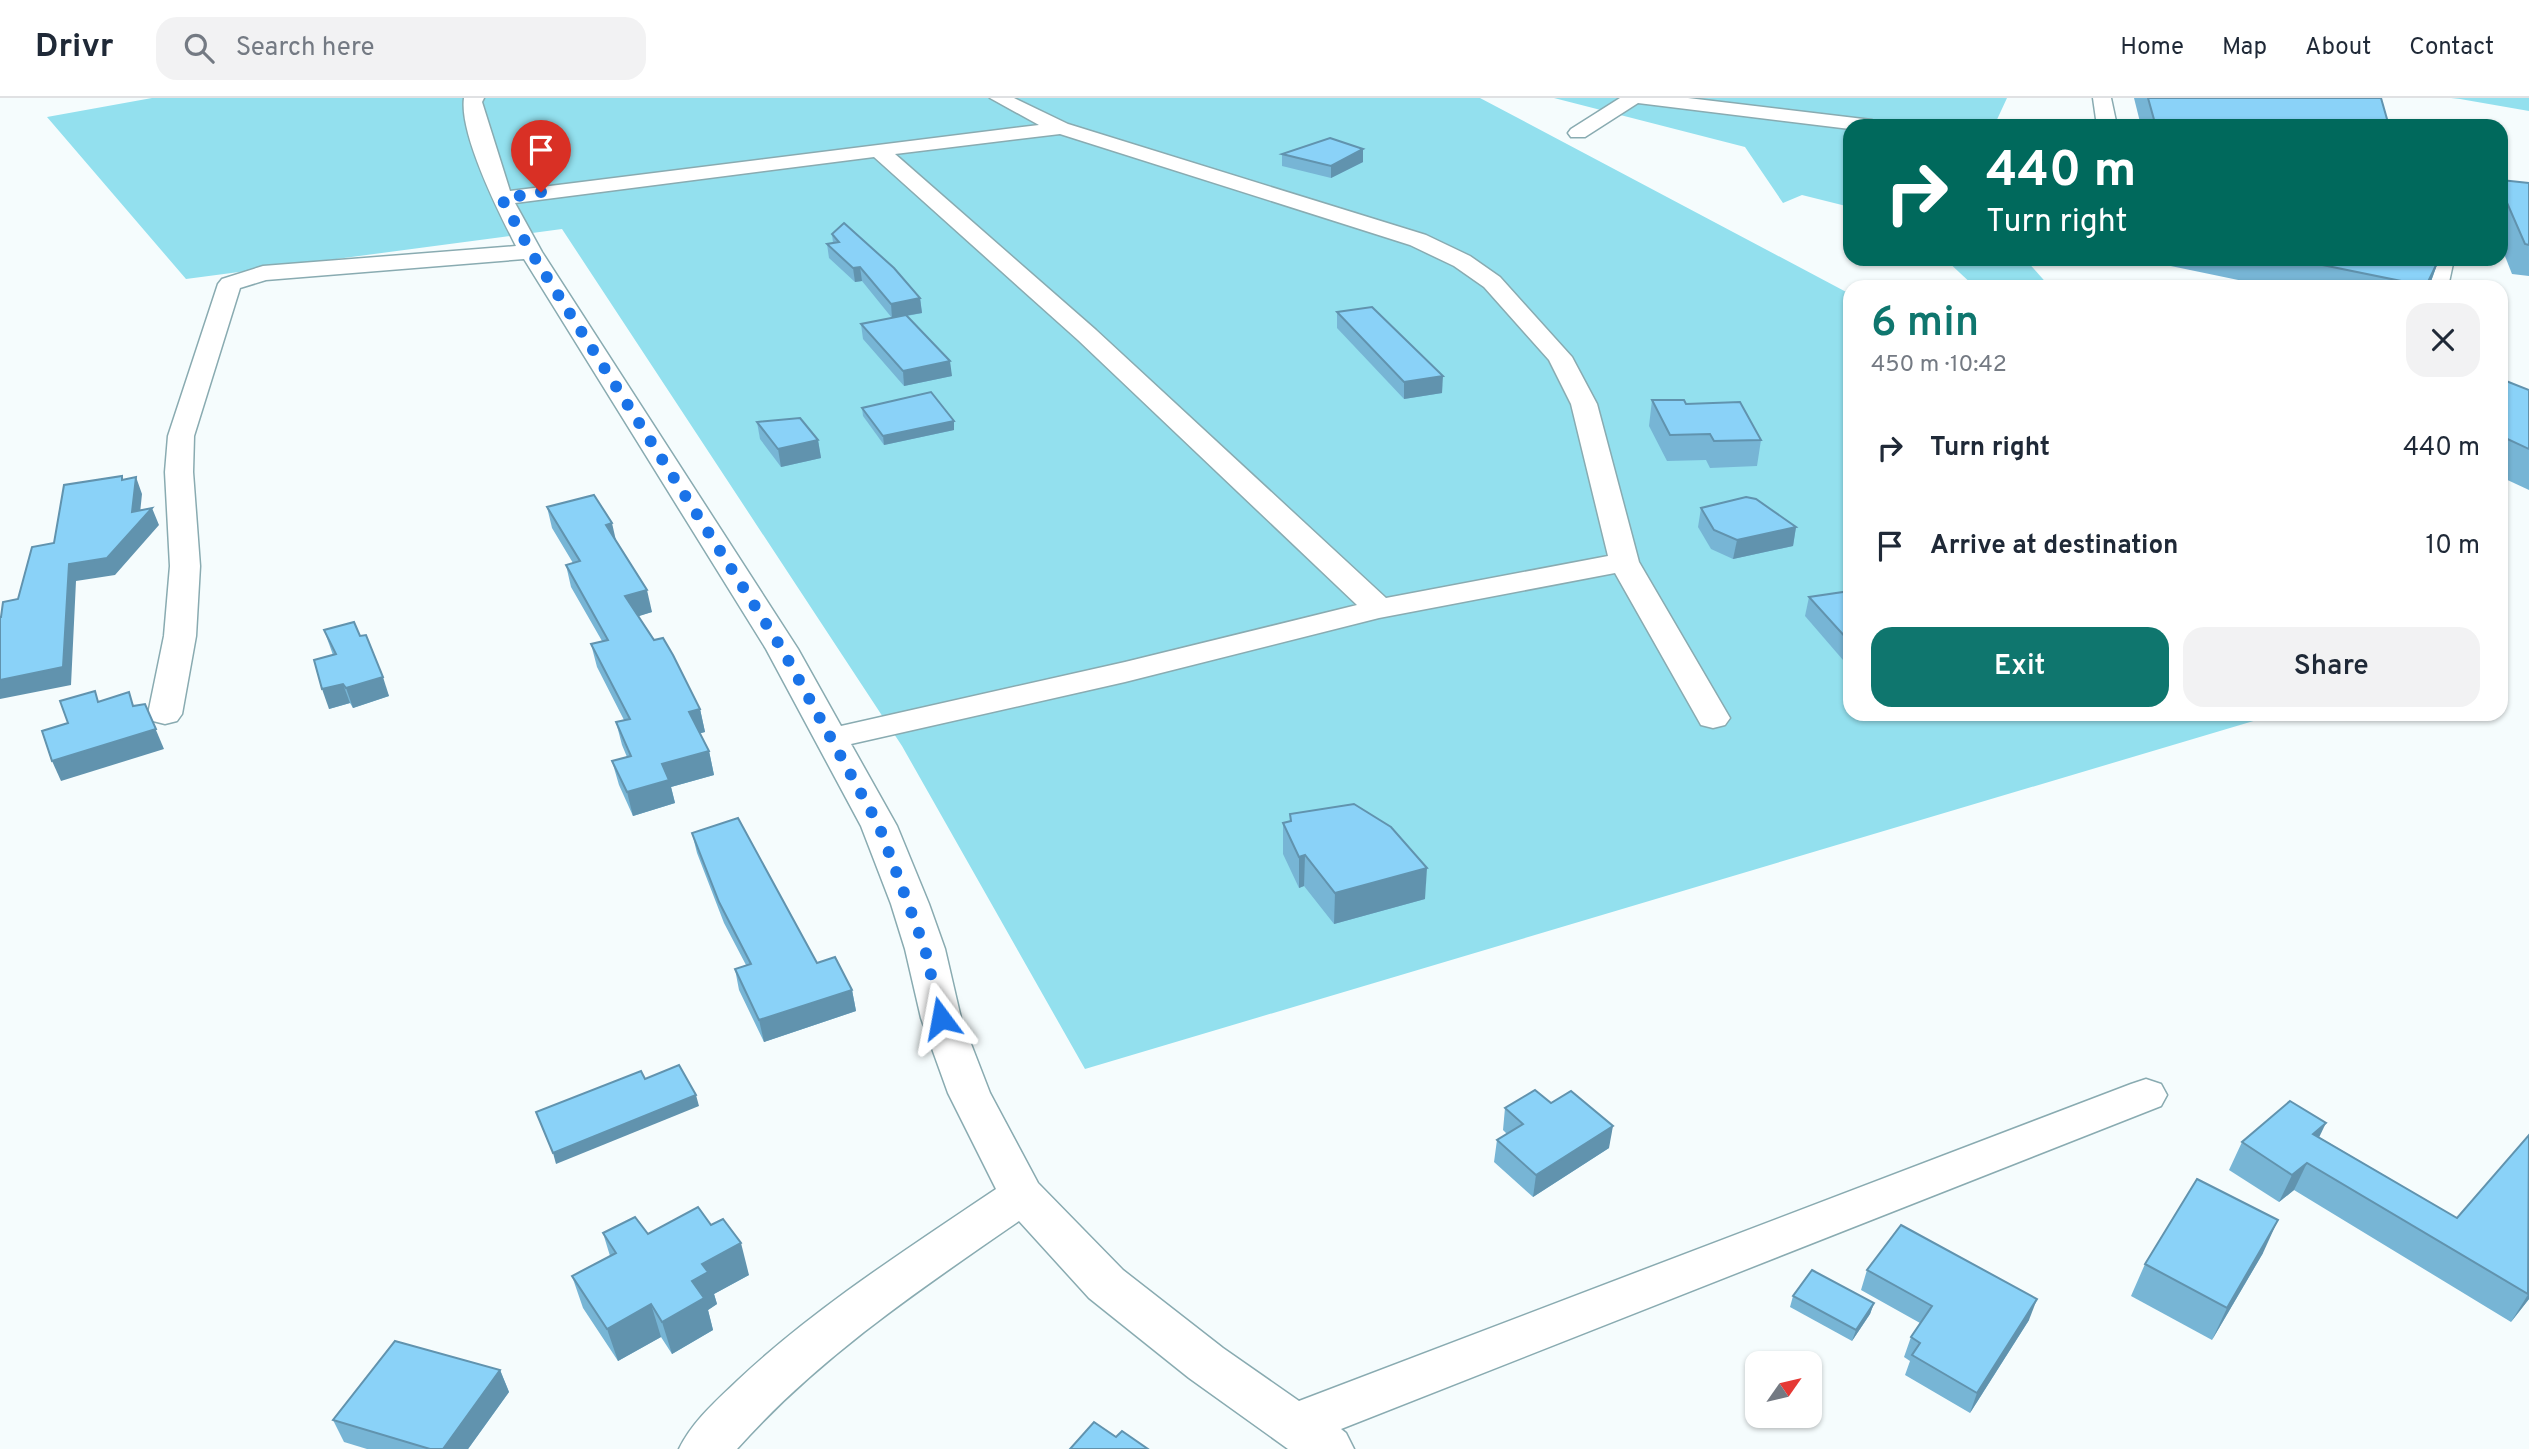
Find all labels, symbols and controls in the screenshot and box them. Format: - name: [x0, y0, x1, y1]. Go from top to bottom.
- search box: [156, 17, 646, 80]
- text: Drivr: [35, 27, 114, 69]
- icon: search: [180, 29, 218, 67]
- text: Search here: [236, 32, 375, 65]
- text: Home: [2120, 33, 2184, 63]
- text: Map: [2222, 33, 2267, 63]
- text: About: [2305, 33, 2371, 63]
- text: Contact: [2409, 33, 2494, 63]
- pin: [511, 120, 571, 192]
- icon: arrive: [522, 131, 560, 169]
- text: 440 m: [1986, 142, 2136, 204]
- icon: right: [1871, 147, 1962, 238]
- text: Turn right: [1986, 203, 2128, 243]
- text: 6 min: [1871, 298, 1979, 351]
- button: close: [2406, 303, 2480, 377]
- text: 450 m · 10:42: [1871, 351, 2007, 380]
- icon: right: [1871, 429, 1909, 467]
- text: Turn right: [1930, 432, 2050, 465]
- text: 440 m: [2403, 432, 2480, 465]
- icon: arrive: [1871, 527, 1909, 565]
- text: Arrive at destination: [1930, 530, 2178, 563]
- text: 10 m: [2425, 530, 2480, 563]
- button: Exit: [1871, 627, 2169, 707]
- button: Share: [2183, 627, 2480, 707]
- position arrow: [904, 981, 978, 1055]
- north arrow: [1745, 1351, 1822, 1428]
- map controls: [1745, 1351, 1822, 1428]

